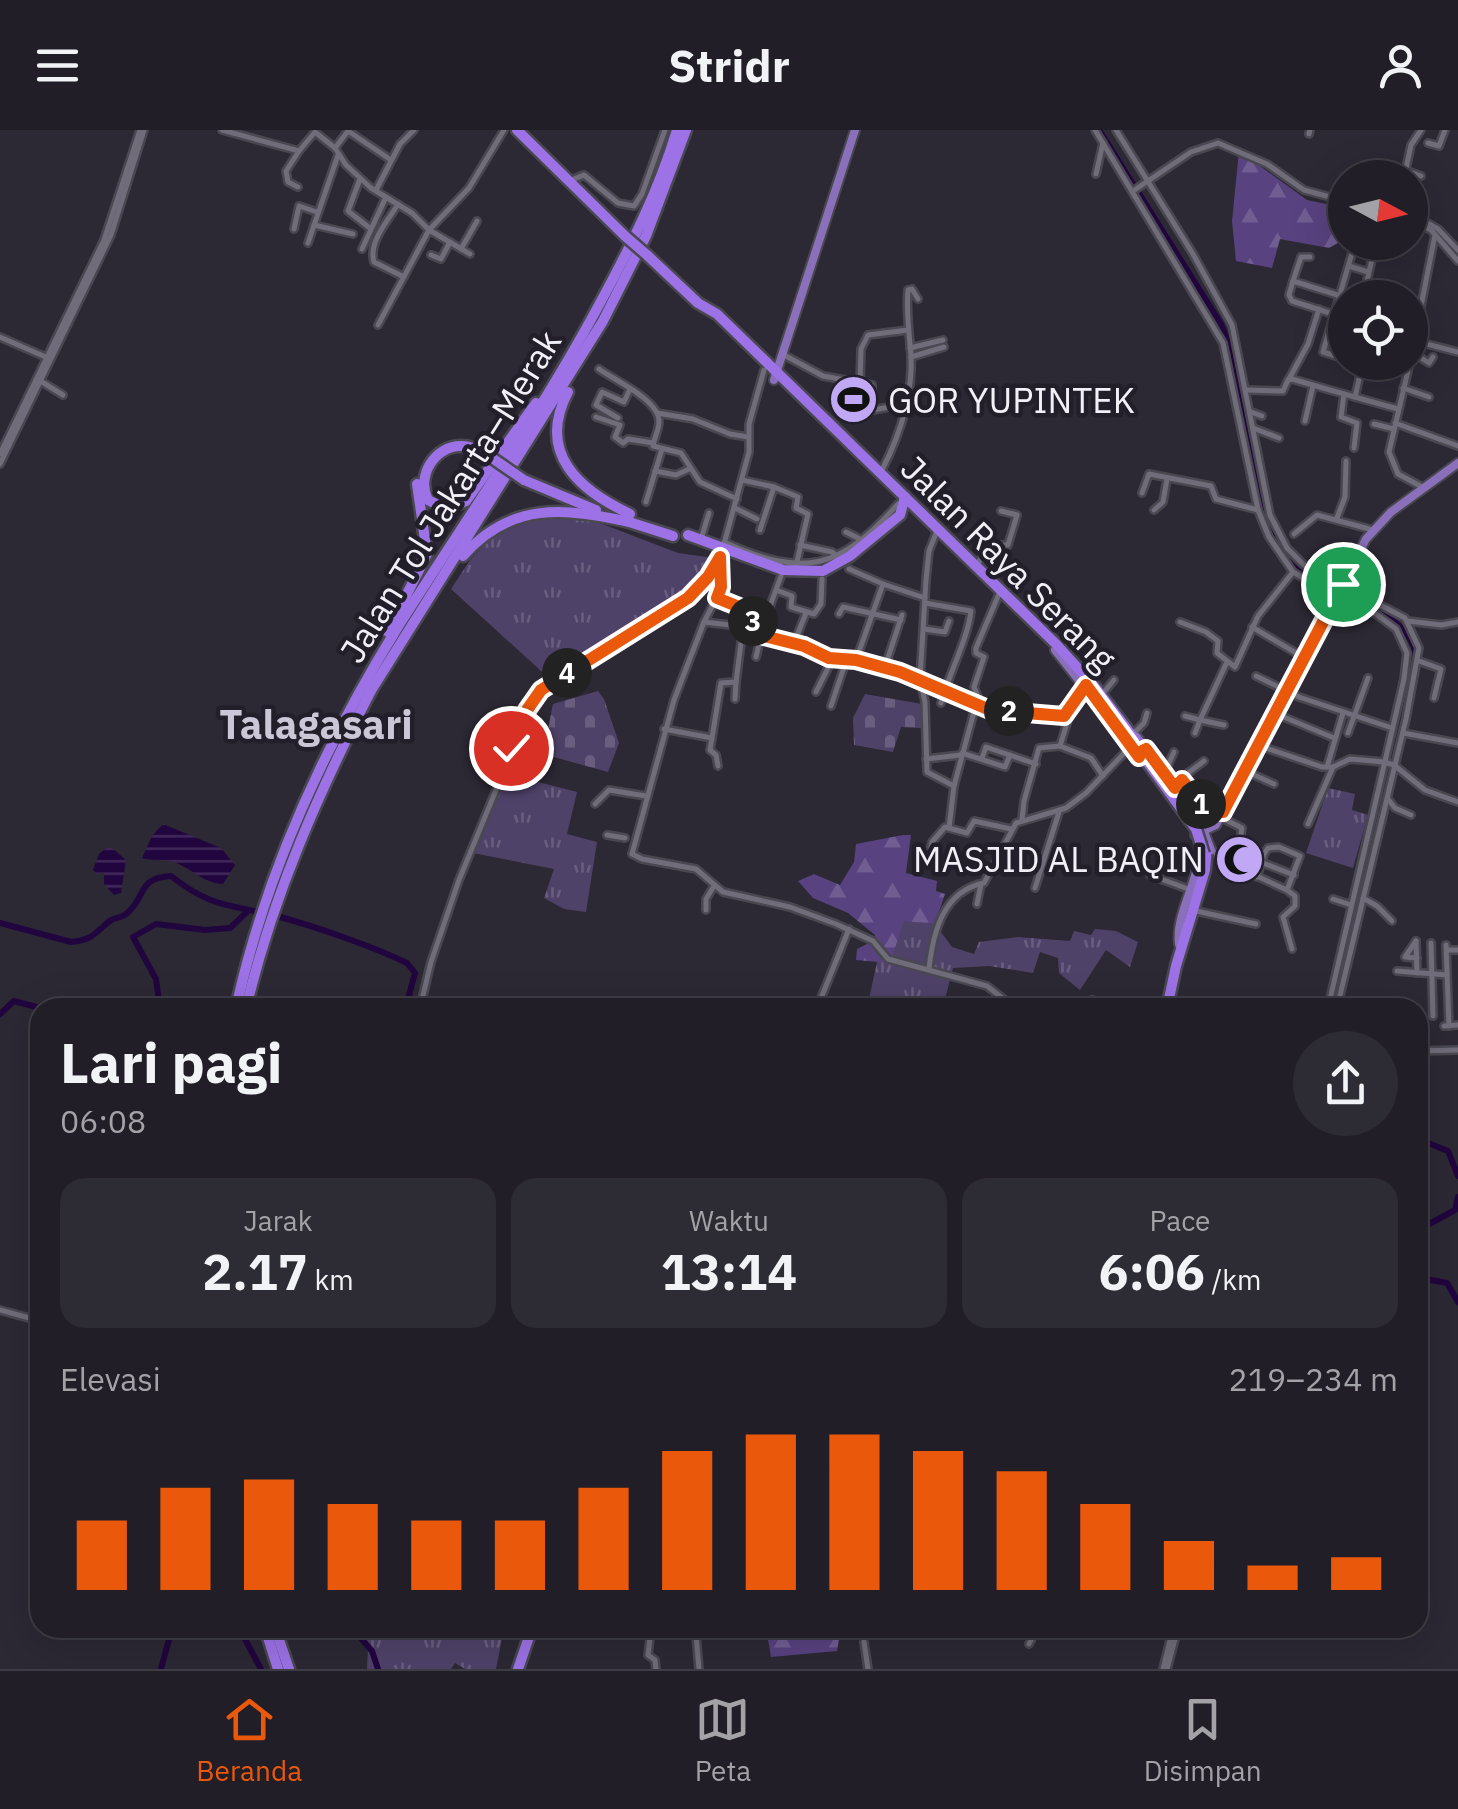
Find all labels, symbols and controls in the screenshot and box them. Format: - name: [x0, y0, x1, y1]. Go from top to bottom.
- text: Stridr: [668, 36, 790, 94]
- icon: menu: [30, 38, 85, 93]
- icon: person: [1373, 38, 1428, 93]
- north arrow: [1328, 160, 1428, 260]
- map controls: [1328, 160, 1428, 380]
- button: locate: [1328, 280, 1428, 380]
- street label: Jalan Tol Jakarta–Merak: [329, 321, 571, 671]
- sports icon: GOR YUPINTEK: [827, 374, 879, 426]
- place label: GOR YUPINTEK: [888, 377, 1135, 423]
- street label: Jalan Raya Serang: [891, 445, 1127, 681]
- pin: [1301, 542, 1386, 627]
- icon: arrive: [1316, 557, 1371, 612]
- pin: 3: [728, 596, 778, 646]
- text: 3: [745, 602, 761, 639]
- pin: 4: [542, 648, 592, 698]
- text: 4: [559, 654, 575, 691]
- pin: 2: [984, 686, 1034, 736]
- text: 2: [1001, 692, 1017, 729]
- district label: Talagasari: [219, 698, 413, 750]
- pin: [469, 706, 554, 791]
- icon: check: [484, 721, 539, 776]
- pin: 1: [1176, 779, 1226, 829]
- text: 1: [1193, 785, 1209, 822]
- mosque icon: MASJID AL BAQIN: [1213, 833, 1265, 885]
- place label: MASJID AL BAQIN: [913, 836, 1204, 882]
- text: Lari pagi: [60, 1027, 282, 1098]
- button: share: [1293, 1031, 1398, 1136]
- text: 06:08: [60, 1100, 146, 1142]
- text: Jarak: [243, 1202, 313, 1239]
- text: Waktu: [689, 1202, 769, 1239]
- text: Pace: [1150, 1202, 1210, 1239]
- text: 2.17: [202, 1239, 308, 1304]
- text: 13:14: [661, 1239, 797, 1304]
- text: 6:06: [1098, 1239, 1205, 1304]
- text: km: [308, 1261, 354, 1298]
- text: /km: [1205, 1261, 1262, 1298]
- text: Elevasi: [60, 1358, 161, 1400]
- text: 219–234 m: [1228, 1358, 1398, 1400]
- tab: Beranda: [196, 1692, 302, 1789]
- tab: Peta: [695, 1692, 751, 1789]
- tab: Disimpan: [1144, 1692, 1262, 1789]

